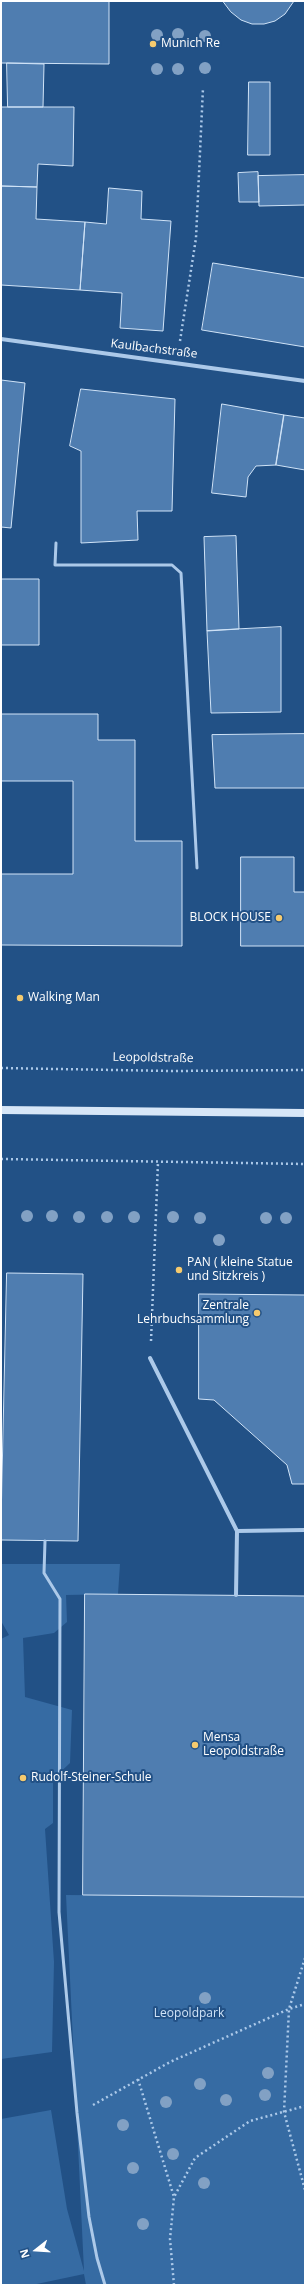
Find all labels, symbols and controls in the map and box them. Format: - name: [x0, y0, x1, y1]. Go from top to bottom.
- place label: Munich Re: [161, 37, 220, 51]
- marker: Munich Re: [148, 39, 158, 49]
- street label: Kaulbachstraße: [110, 337, 198, 361]
- place label: BLOCK HOUSE: [189, 911, 271, 925]
- marker: BLOCK HOUSE: [274, 913, 284, 923]
- place label: Walking Man: [28, 991, 100, 1005]
- marker: Walking Man: [15, 993, 25, 1003]
- street label: Leopoldstraße: [112, 1050, 194, 1066]
- place label: PAN ( kleine Statue und Sitzkreis ): [187, 1256, 293, 1284]
- marker: PAN ( kleine Statue und Sitzkreis ): [174, 1265, 184, 1275]
- place label: Zentrale Lehrbuchsammlung: [137, 1299, 249, 1327]
- marker: Zentrale Lehrbuchsammlung: [252, 1308, 262, 1318]
- place label: Mensa Leopoldstraße: [203, 1731, 284, 1759]
- marker: Mensa Leopoldstraße: [190, 1740, 200, 1750]
- place label: Rudolf-Steiner-Schule: [31, 1771, 152, 1785]
- marker: Rudolf-Steiner-Schule: [18, 1773, 28, 1783]
- park label: Leopoldpark: [154, 2007, 224, 2021]
- north arrow: [16, 2230, 56, 2270]
- text: N: [16, 2247, 33, 2260]

